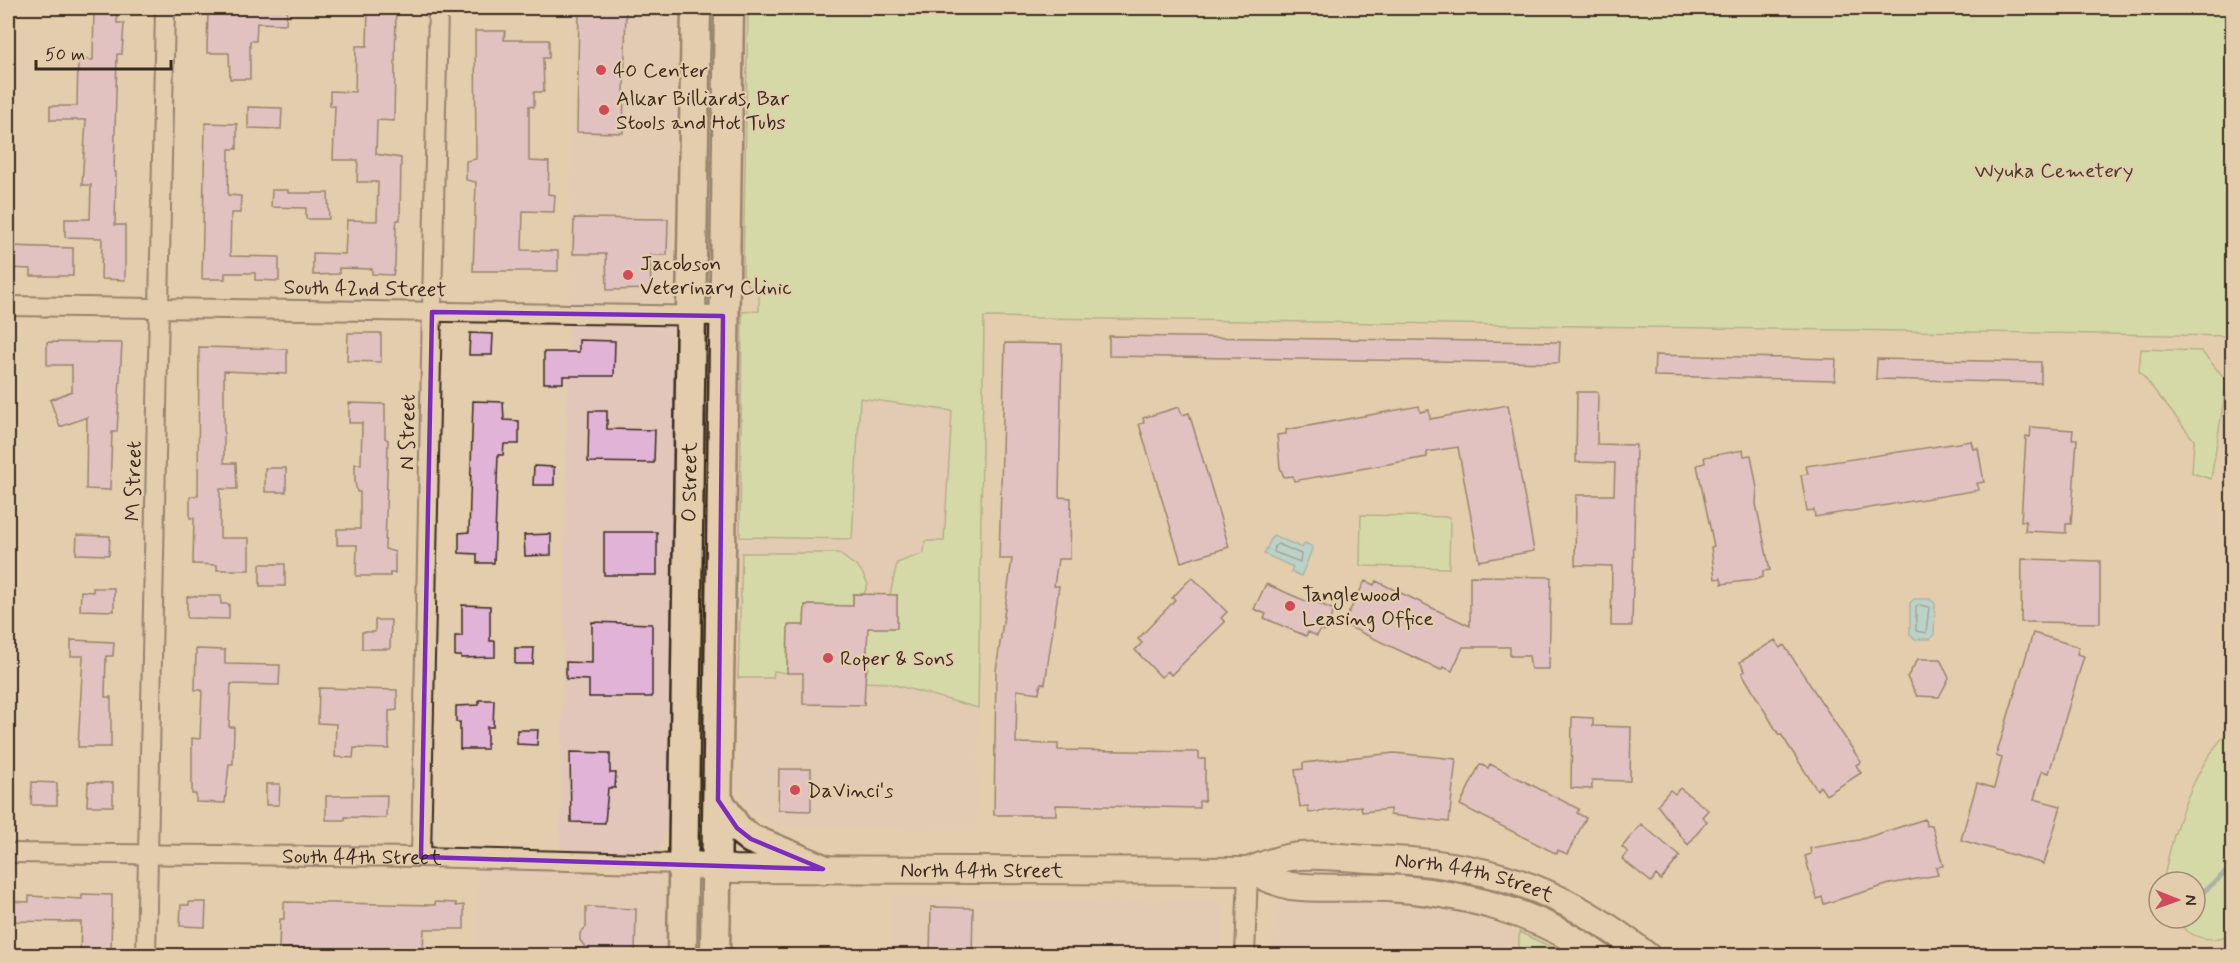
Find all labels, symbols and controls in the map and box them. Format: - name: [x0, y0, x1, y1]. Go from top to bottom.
- scale bar: [36, 33, 171, 71]
- text: 50 m: [45, 43, 85, 67]
- place label: 40 Center: [613, 57, 708, 85]
- marker: 40 Center: [594, 63, 608, 77]
- place label: Alkar Billiards, Bar Stools and Hot Tubs: [616, 85, 790, 137]
- marker: Alkar Billiards, Bar Stools and Hot Tubs: [597, 103, 611, 117]
- park label: Wyuka Cemetery: [1975, 157, 2133, 185]
- place label: Jacobson Veterinary Clinic: [640, 250, 792, 302]
- marker: Jacobson Veterinary Clinic: [621, 268, 635, 282]
- street label: South 42nd Street: [283, 274, 447, 304]
- street label: N Street: [393, 394, 423, 470]
- street label: M Street: [119, 440, 149, 522]
- street label: O Street: [676, 441, 704, 522]
- place label: Tanglewood Leasing Office: [1302, 581, 1434, 633]
- marker: Tanglewood Leasing Office: [1283, 599, 1297, 613]
- place label: Roper & Sons: [840, 645, 954, 673]
- marker: Roper & Sons: [821, 651, 835, 665]
- place label: DaVinci's: [807, 777, 894, 805]
- marker: DaVinci's: [788, 783, 802, 797]
- street label: South 44th Street: [282, 843, 443, 873]
- street label: North 44th Street: [1394, 847, 1558, 910]
- street label: North 44th Street: [900, 857, 1064, 885]
- north arrow: [2147, 870, 2207, 930]
- text: N: [2180, 895, 2201, 906]

